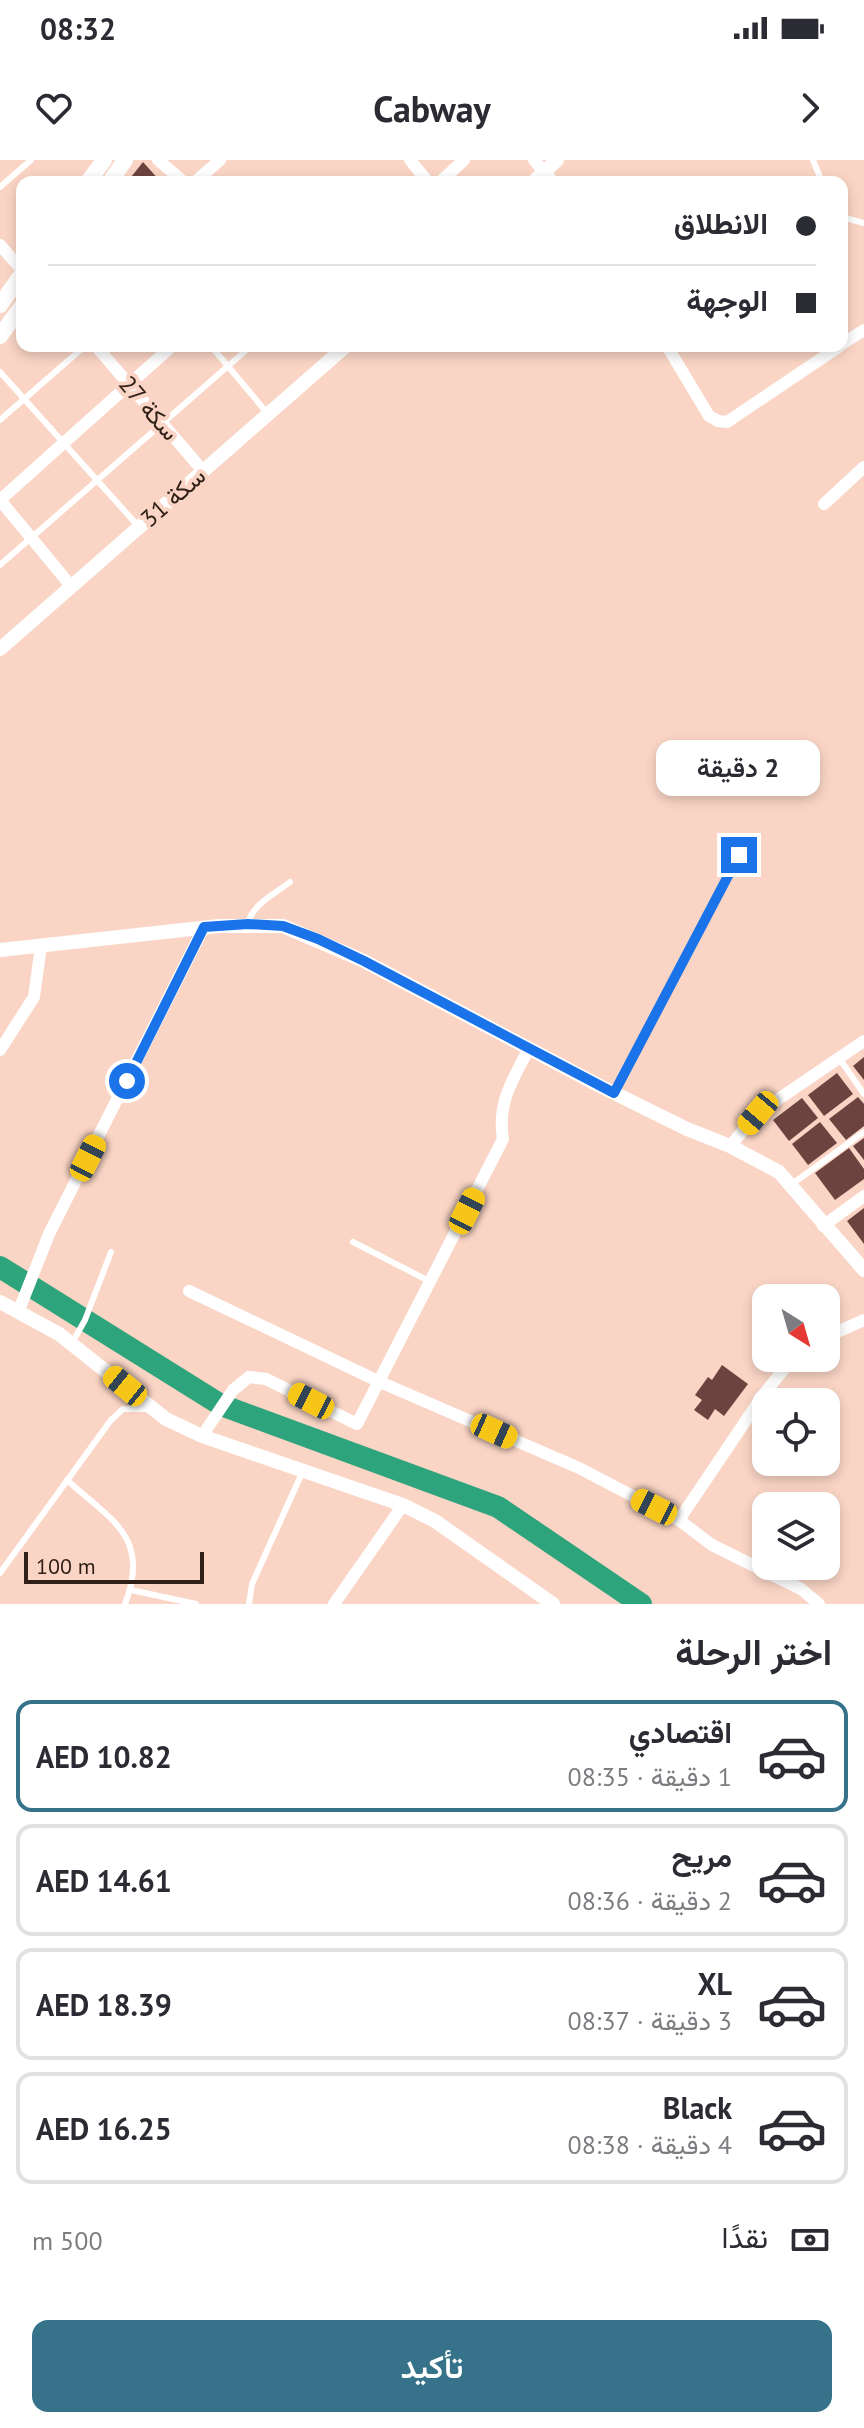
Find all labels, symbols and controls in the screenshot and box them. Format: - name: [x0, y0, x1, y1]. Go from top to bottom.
- text: 08:32: [40, 9, 116, 48]
- text: Cabway: [373, 85, 491, 132]
- icon: heart: [32, 86, 76, 130]
- icon: forward: [788, 86, 832, 130]
- text: الانطلاق: [674, 203, 768, 242]
- text: الوجهة: [686, 280, 768, 319]
- street label: سكة 27: [112, 369, 186, 447]
- street label: سكة 31: [134, 460, 212, 534]
- callout: 2 دقيقة: [657, 739, 821, 795]
- text: 2 دقيقة: [697, 751, 779, 784]
- route end: [721, 837, 757, 873]
- route start: [109, 1063, 145, 1099]
- car: [733, 1087, 783, 1139]
- car: [66, 1131, 110, 1185]
- car: [445, 1184, 489, 1238]
- north arrow: [752, 1284, 840, 1372]
- map controls: [752, 1284, 840, 1580]
- car: [99, 1362, 151, 1410]
- car: [284, 1379, 338, 1423]
- button: locate: [752, 1388, 840, 1476]
- car: [467, 1410, 521, 1452]
- car: [627, 1485, 681, 1529]
- button: layers: [752, 1492, 840, 1580]
- scale bar: [24, 1548, 204, 1584]
- text: 100 m: [36, 1552, 96, 1580]
- text: اختر الرحلة: [675, 1628, 832, 1675]
- text: اقتصادي: [629, 1712, 732, 1751]
- icon: car: [756, 1720, 828, 1792]
- text: AED 10.82: [36, 1737, 172, 1776]
- text: 1 دقيقة · 08:35: [568, 1760, 732, 1793]
- text: مريح: [672, 1836, 732, 1875]
- icon: car: [756, 1844, 828, 1916]
- text: AED 14.61: [36, 1861, 172, 1900]
- text: 2 دقيقة · 08:36: [568, 1884, 732, 1917]
- text: XL: [698, 1964, 732, 2003]
- icon: car: [756, 1968, 828, 2040]
- text: AED 18.39: [36, 1985, 172, 2024]
- text: 3 دقيقة · 08:37: [568, 2004, 732, 2037]
- text: Black: [663, 2088, 732, 2127]
- icon: car: [756, 2092, 828, 2164]
- text: AED 16.25: [36, 2109, 172, 2148]
- text: 4 دقيقة · 08:38: [568, 2128, 732, 2161]
- text: نقدًا: [722, 2217, 768, 2256]
- icon: cash: [788, 2218, 832, 2262]
- text: 500 m: [32, 2224, 103, 2257]
- button: تأكيد: [32, 2320, 832, 2412]

